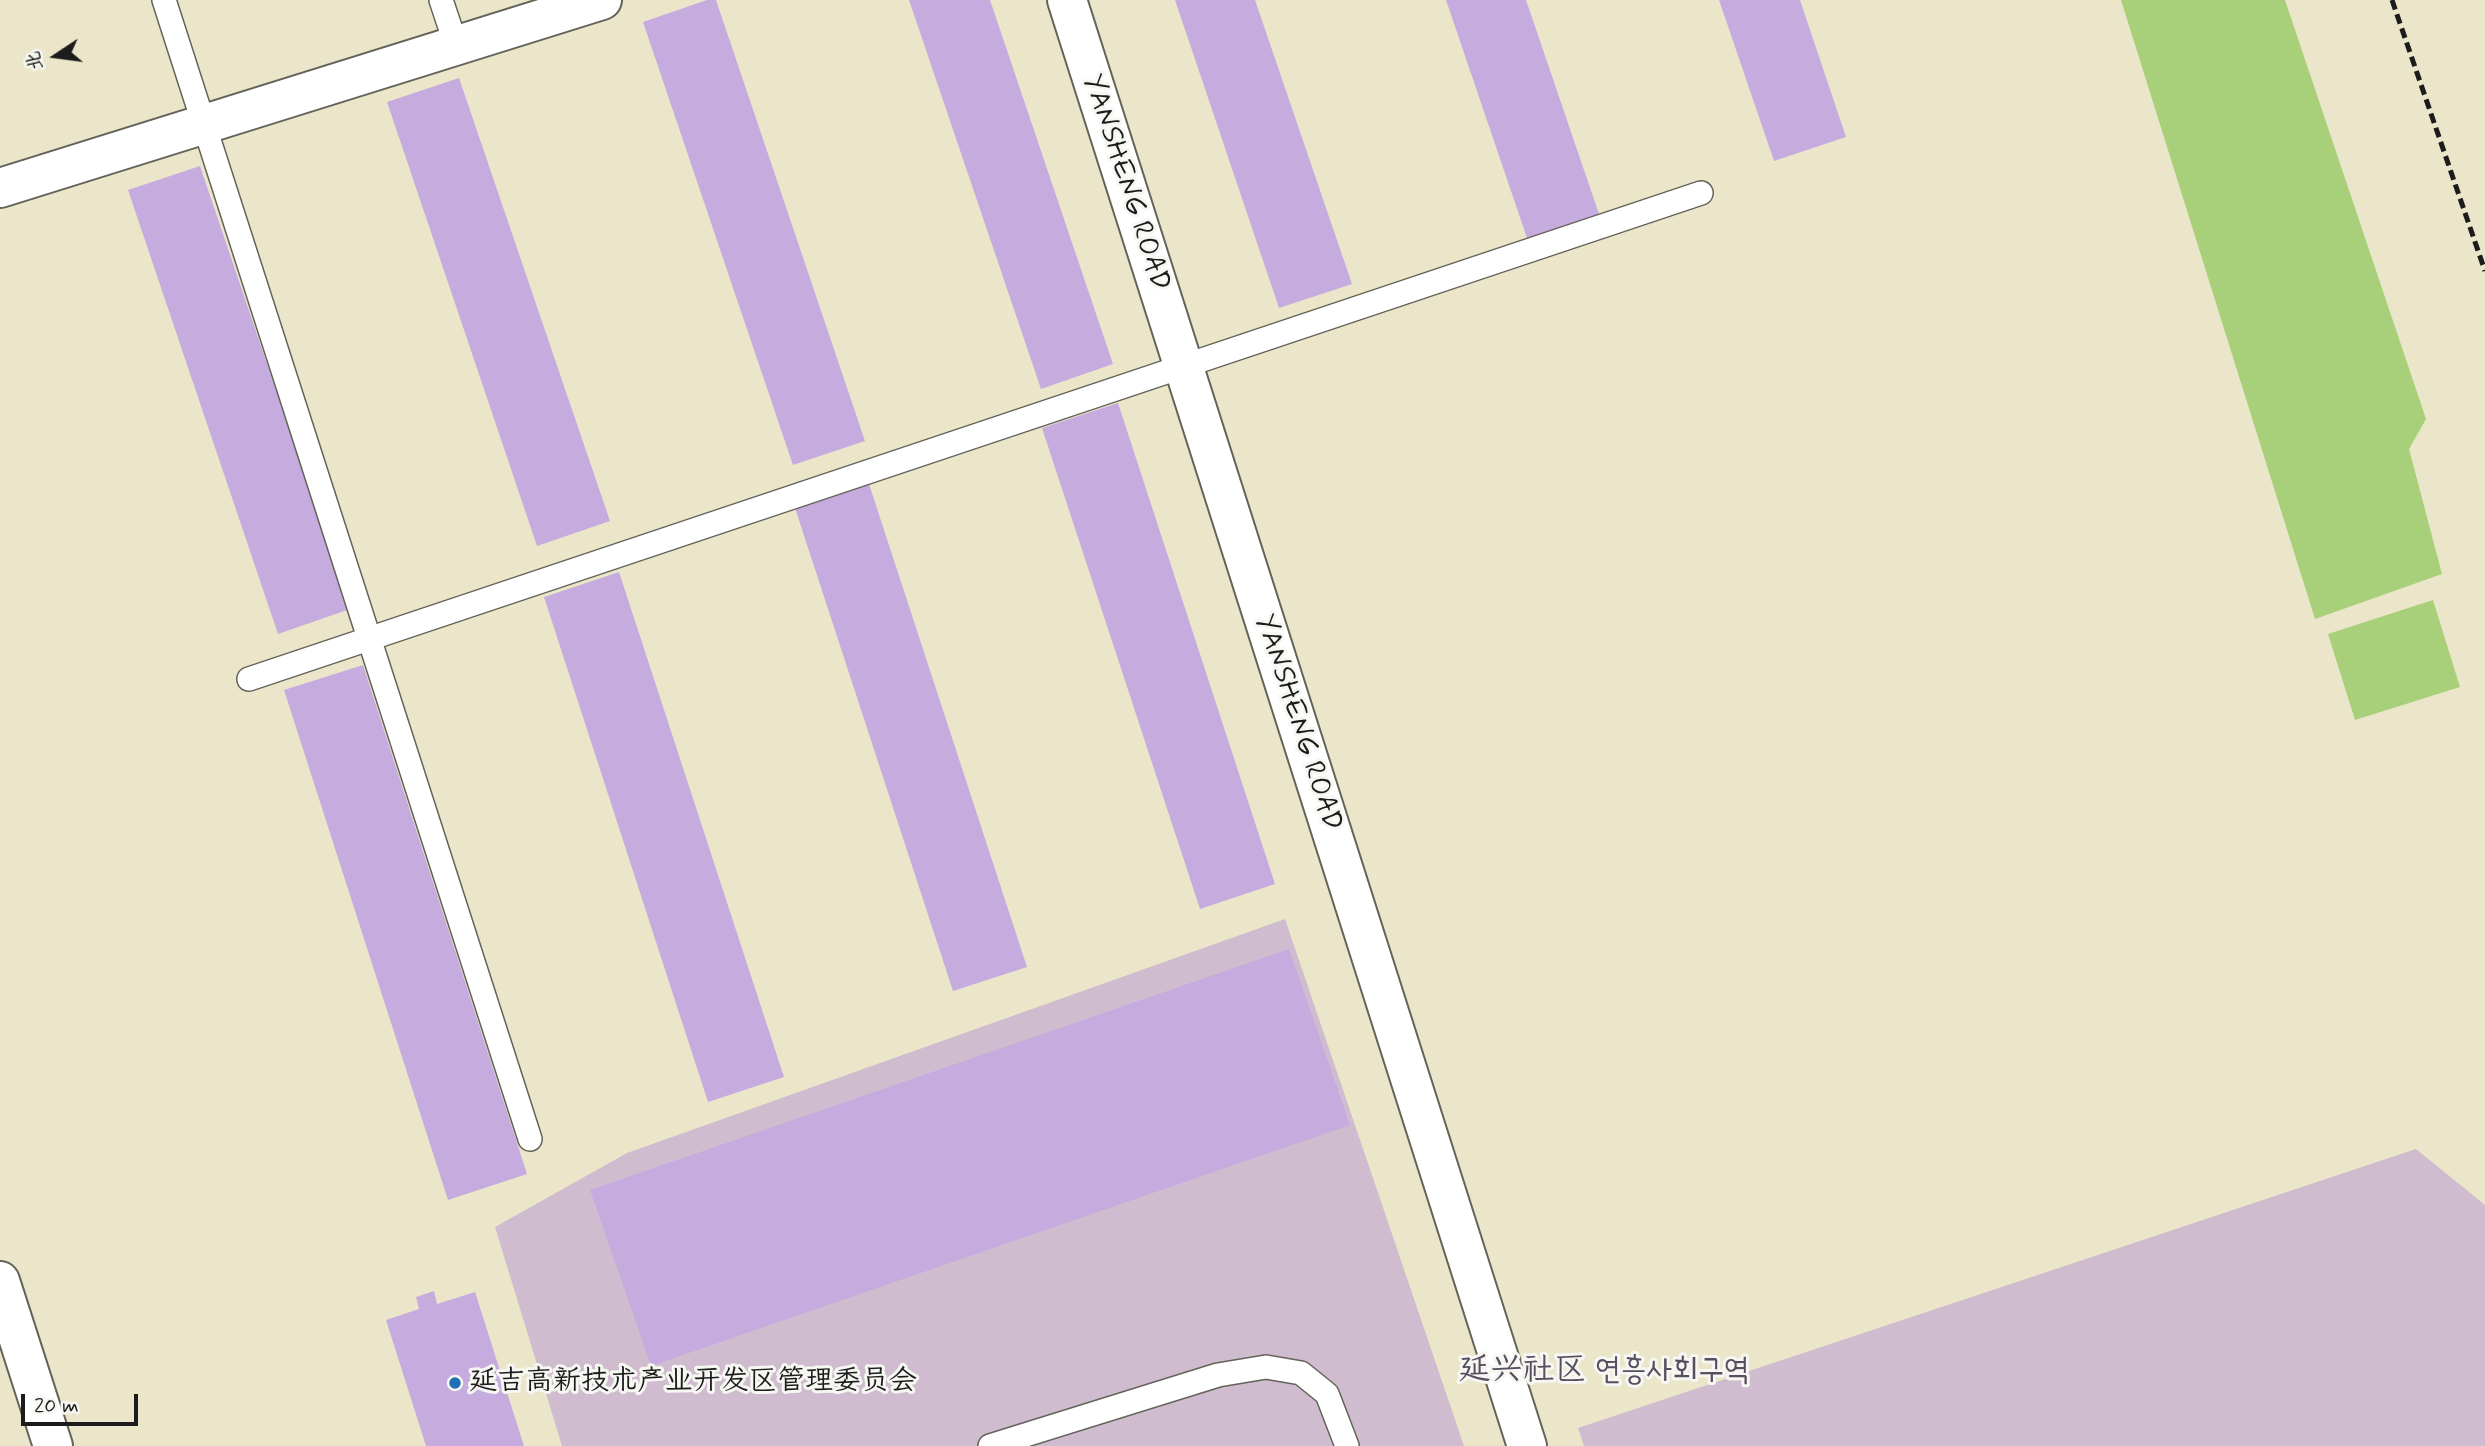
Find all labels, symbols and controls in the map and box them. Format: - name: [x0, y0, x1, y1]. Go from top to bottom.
- north arrow: [21, 21, 91, 91]
- text: 北: [21, 49, 49, 73]
- street label: YANSHENG ROAD: [1074, 70, 1176, 296]
- street label: YANSHENG ROAD: [1246, 610, 1348, 836]
- district label: 延兴社区 연흥사회구역: [1458, 1353, 1750, 1391]
- place label: 延吉高新技术产业开发区管理委员会: [469, 1366, 917, 1400]
- marker: 延吉高新技术产业开发区管理委员会: [447, 1375, 463, 1391]
- scale bar: [24, 1380, 142, 1424]
- text: 20 m: [34, 1392, 79, 1420]

